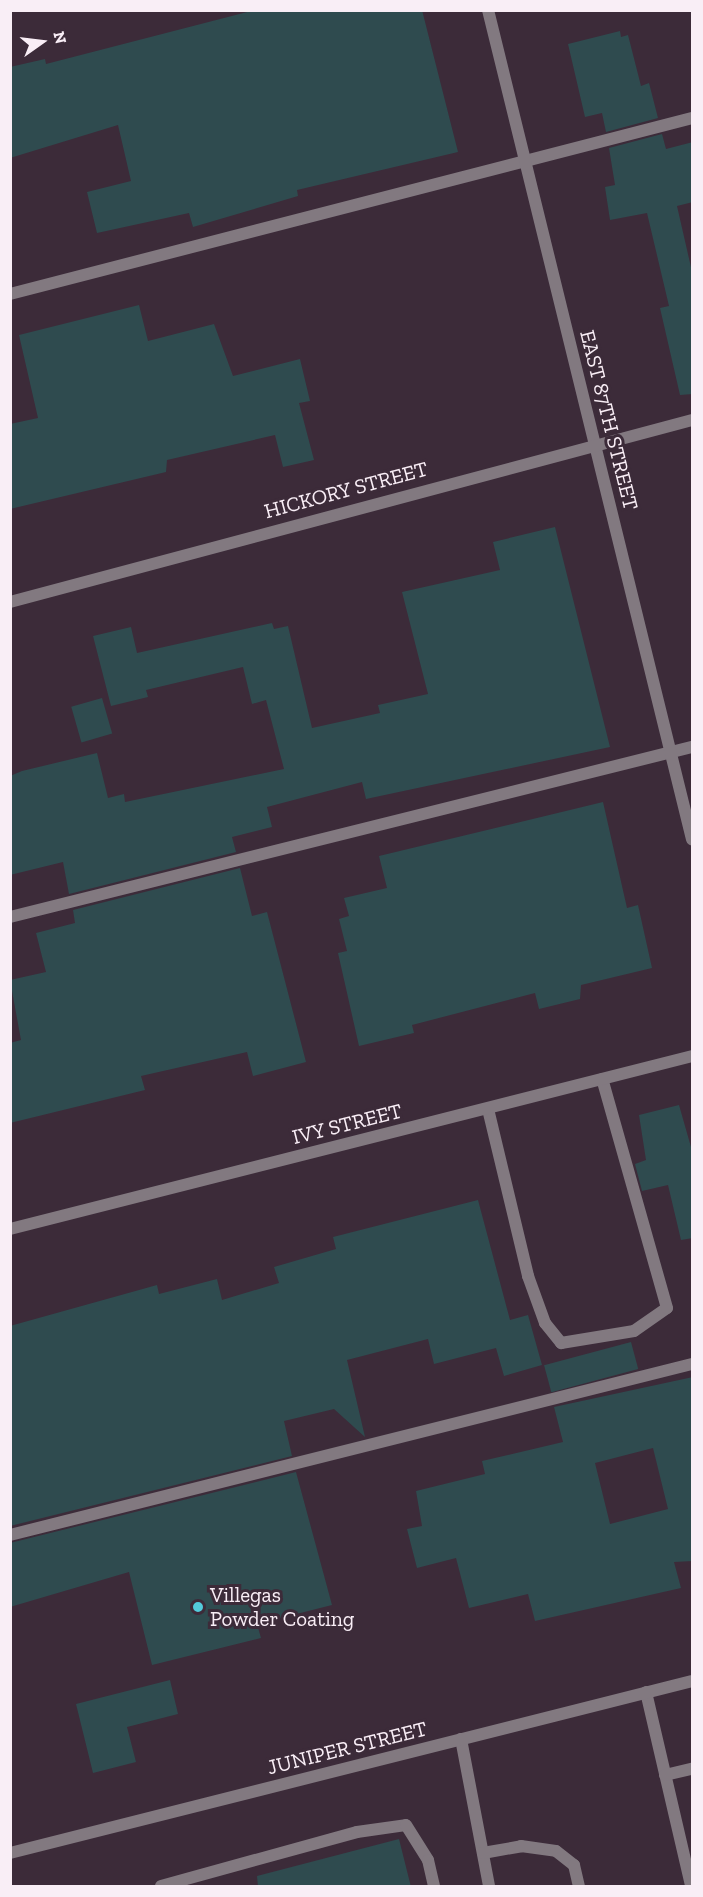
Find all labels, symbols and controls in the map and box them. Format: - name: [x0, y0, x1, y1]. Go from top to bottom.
- north arrow: [12, 12, 72, 72]
- text: N: [49, 29, 71, 46]
- street label: EAST 87TH STREET: [574, 327, 644, 513]
- street label: HICKORY STREET: [261, 456, 431, 524]
- street label: IVY STREET: [289, 1098, 405, 1150]
- place label: Villegas Powder Coating: [210, 1582, 355, 1632]
- marker: Villegas Powder Coating: [191, 1600, 205, 1614]
- street label: JUNIPER STREET: [264, 1716, 430, 1780]

